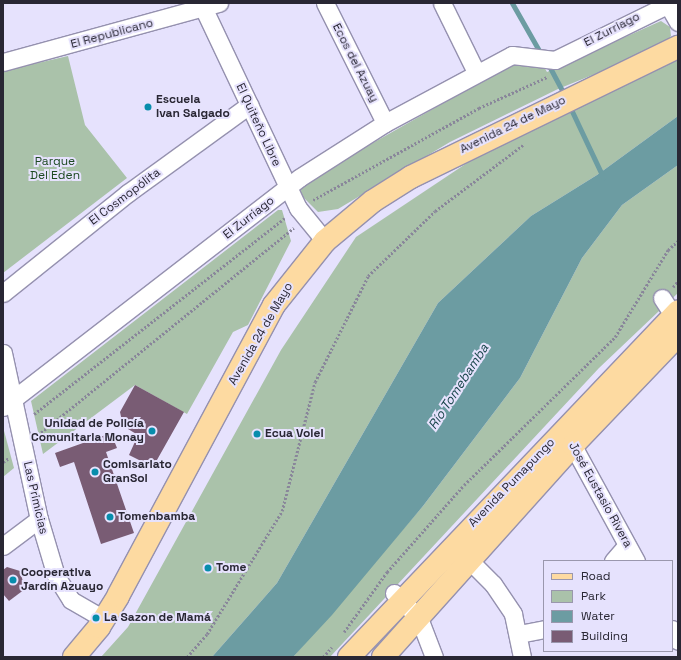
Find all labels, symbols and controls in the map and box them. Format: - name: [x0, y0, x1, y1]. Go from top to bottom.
- street label: El Zurriago: [582, 10, 642, 50]
- street label: El Republicano: [69, 16, 155, 52]
- street label: Ecos del Azuay: [329, 21, 381, 105]
- street label: El Quiteño Libre: [232, 81, 284, 169]
- place label: Escuela Ivan Salgado: [156, 93, 230, 121]
- street label: Avenida 24 de Mayo: [458, 93, 568, 157]
- marker: Escuela Ivan Salgado: [143, 102, 153, 112]
- park label: Parque Del Eden: [30, 155, 80, 183]
- street label: El Cosmopólita: [87, 166, 163, 228]
- street label: El Zurriago: [221, 194, 277, 242]
- street label: Avenida 24 de Mayo: [226, 280, 296, 388]
- water label: Río Tomebamba: [426, 341, 492, 433]
- place label: Unidad de Policía Comunitaria Monay: [31, 417, 144, 445]
- marker: Unidad de Policía Comunitaria Monay: [147, 426, 157, 436]
- place label: Ecua Volei: [265, 427, 324, 441]
- marker: Ecua Volei: [252, 429, 262, 439]
- street label: Avenida Pumapungo: [466, 436, 558, 530]
- street label: José Eustasio Rivera: [565, 440, 635, 550]
- place label: Comisariato GranSol: [103, 458, 172, 486]
- street label: Las Primicias: [20, 460, 50, 536]
- marker: Comisariato GranSol: [90, 467, 100, 477]
- place label: Tomenbamba: [118, 510, 195, 524]
- marker: Tomenbamba: [105, 512, 115, 522]
- legend: [543, 560, 673, 652]
- place label: Tome: [216, 561, 246, 575]
- marker: Tome: [203, 563, 213, 573]
- place label: Cooperativa Jardín Azuayo: [21, 566, 103, 594]
- text: Road: [581, 568, 610, 584]
- marker: Cooperativa Jardín Azuayo: [8, 575, 18, 585]
- text: Park: [581, 588, 606, 604]
- text: Water: [581, 608, 615, 624]
- place label: La Sazon de Mamá: [104, 611, 211, 625]
- marker: La Sazon de Mamá: [91, 613, 101, 623]
- text: Building: [581, 628, 628, 644]

